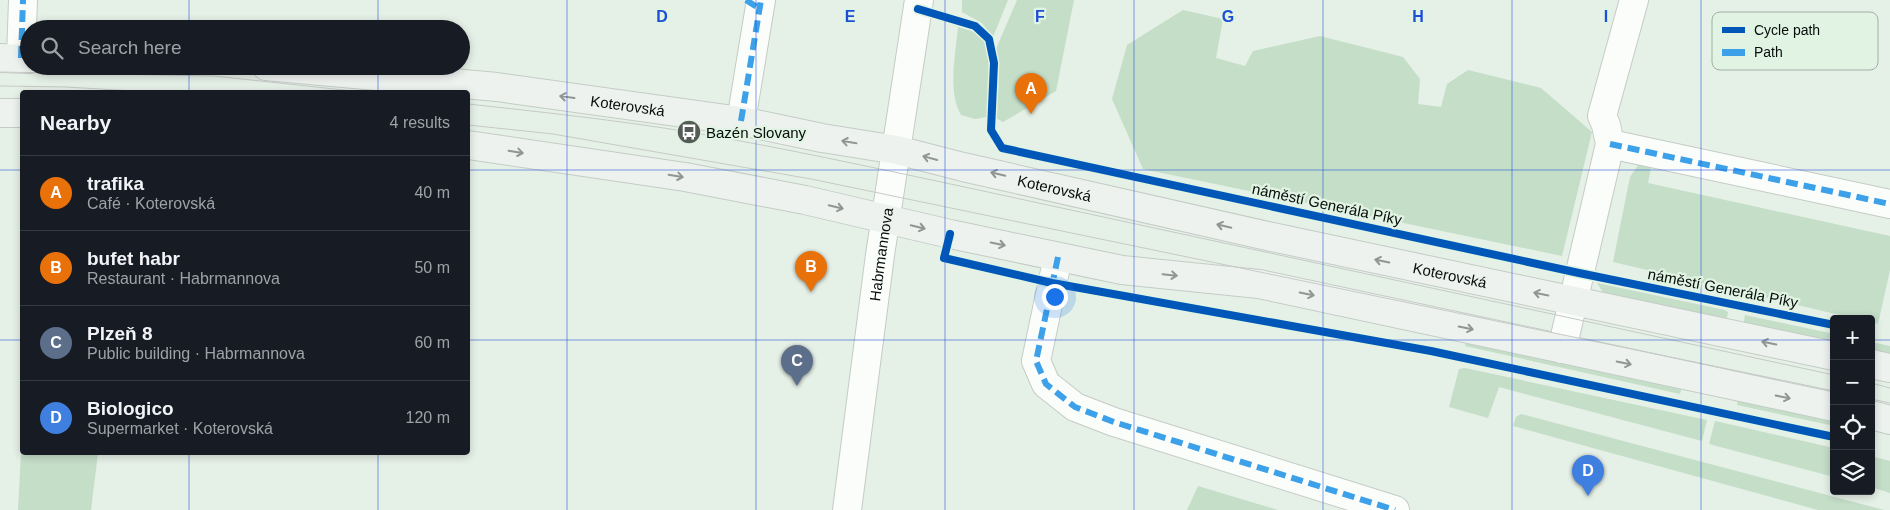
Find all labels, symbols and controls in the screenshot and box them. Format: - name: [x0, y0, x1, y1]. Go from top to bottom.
- text: D: [656, 8, 668, 25]
- text: E: [845, 8, 856, 25]
- text: F: [1035, 8, 1045, 25]
- text: G: [1222, 8, 1234, 25]
- text: H: [1412, 8, 1424, 25]
- text: I: [1604, 8, 1608, 25]
- legend: [1712, 12, 1878, 70]
- search box: [20, 20, 470, 75]
- text: Cycle path: [1754, 22, 1820, 38]
- icon: search: [38, 34, 66, 62]
- text: Search here: [78, 37, 182, 58]
- text: Path: [1754, 44, 1783, 60]
- pin: A: [1015, 73, 1047, 114]
- one-way arrow: [560, 92, 576, 102]
- street label: Koterovská: [589, 92, 667, 119]
- text: Nearby: [40, 111, 111, 134]
- text: 4 results: [390, 114, 450, 131]
- bus stop icon: Bazén Slovany: [676, 119, 702, 145]
- place label: Bazén Slovany: [706, 124, 807, 141]
- one-way arrow: [841, 137, 857, 147]
- one-way arrow: [507, 147, 523, 157]
- one-way arrow: [923, 153, 939, 162]
- one-way arrow: [990, 169, 1006, 178]
- street label: Koterovská: [1016, 171, 1094, 204]
- one-way arrow: [668, 172, 684, 182]
- text: trafika: [87, 173, 144, 194]
- street label: náměstí Generála Píky: [1251, 180, 1404, 228]
- text: A: [50, 184, 62, 201]
- text: 40 m: [414, 184, 450, 201]
- text: Café · Koterovská: [87, 195, 215, 212]
- one-way arrow: [827, 203, 843, 212]
- street label: Habrmannova: [866, 206, 896, 302]
- one-way arrow: [1217, 221, 1233, 231]
- one-way arrow: [909, 223, 925, 232]
- one-way arrow: [990, 240, 1006, 249]
- text: bufet habr: [87, 248, 180, 269]
- pin: B: [795, 251, 827, 292]
- one-way arrow: [1375, 256, 1391, 265]
- text: B: [50, 259, 62, 276]
- text: 50 m: [414, 259, 450, 276]
- street label: Koterovská: [1412, 259, 1489, 291]
- street label: náměstí Generála Píky: [1646, 265, 1800, 311]
- text: Restaurant · Habrmannova: [87, 270, 280, 287]
- one-way arrow: [1162, 270, 1178, 280]
- your location: [1042, 284, 1068, 310]
- one-way arrow: [1534, 289, 1550, 299]
- one-way arrow: [1298, 290, 1314, 299]
- map controls: [1830, 315, 1875, 495]
- button: +: [1830, 315, 1875, 360]
- text: Plzeň 8: [87, 323, 152, 344]
- one-way arrow: [1457, 324, 1473, 334]
- text: C: [50, 334, 62, 351]
- text: 60 m: [414, 334, 450, 351]
- one-way arrow: [1761, 337, 1777, 347]
- text: Public building · Habrmannova: [87, 345, 305, 362]
- pin: C: [781, 345, 813, 386]
- one-way arrow: [1616, 358, 1632, 368]
- button: −: [1830, 360, 1875, 405]
- one-way arrow: [1775, 392, 1791, 402]
- text: Biologico: [87, 398, 174, 419]
- button: locate: [1830, 405, 1875, 450]
- text: D: [50, 409, 62, 426]
- text: 120 m: [406, 409, 450, 426]
- text: Supermarket · Koterovská: [87, 420, 273, 437]
- button: layers: [1830, 450, 1875, 495]
- pin: D: [1572, 455, 1604, 496]

